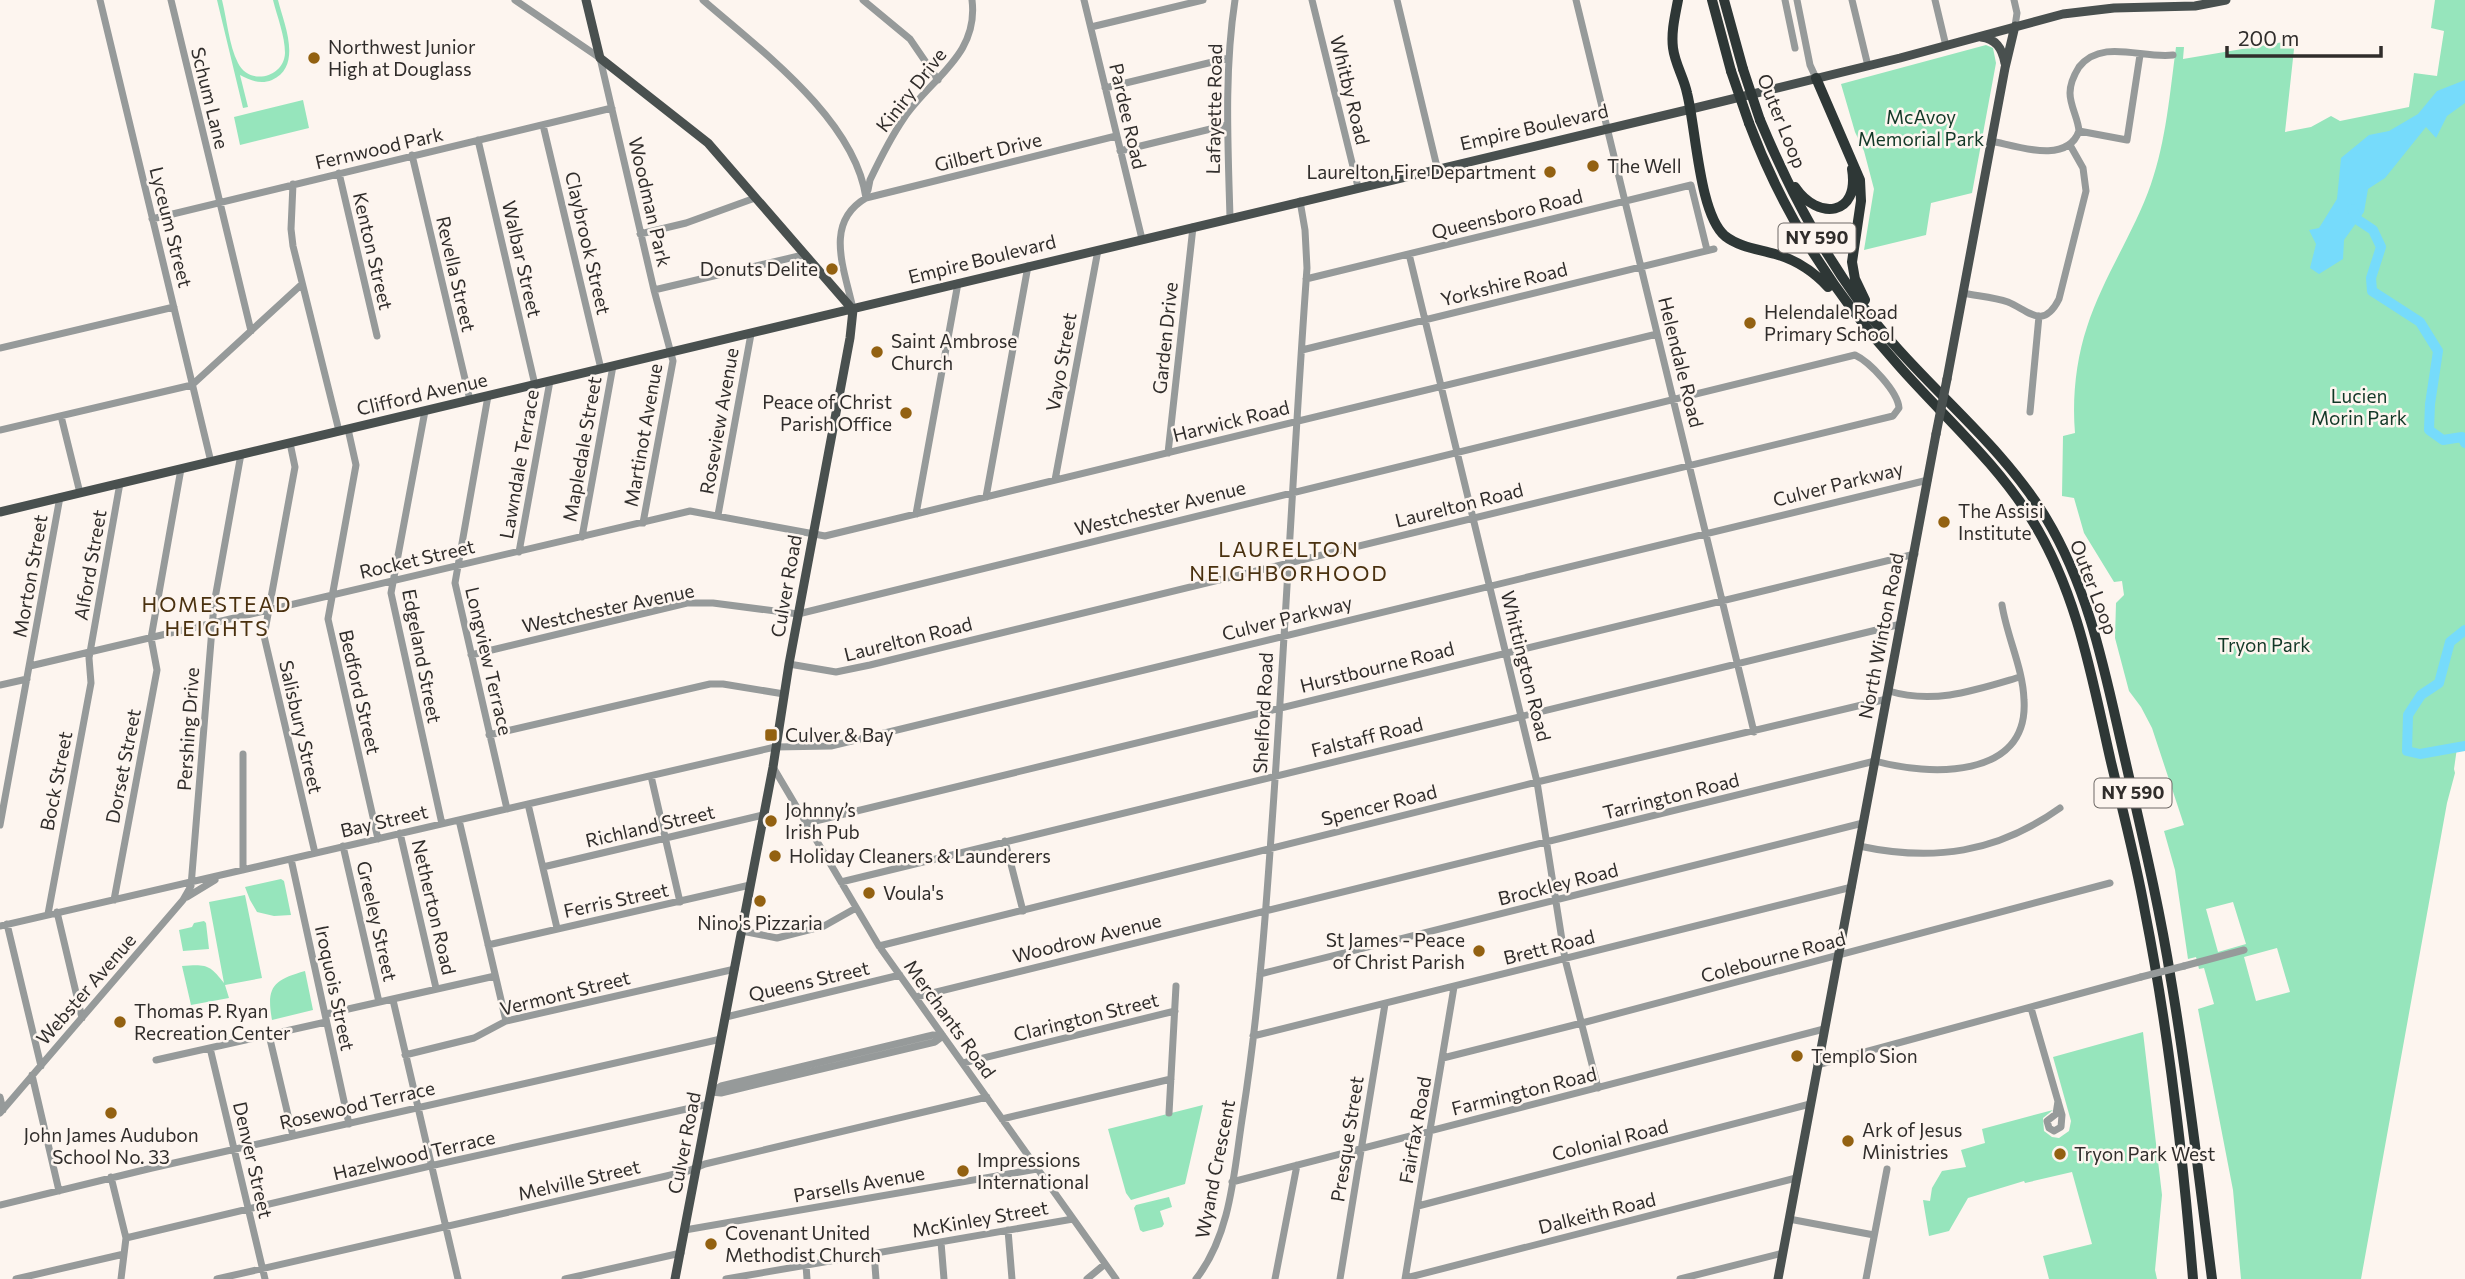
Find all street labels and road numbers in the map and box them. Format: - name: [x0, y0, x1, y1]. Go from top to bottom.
- street label: Whitby Road: [1326, 33, 1375, 147]
- street label: Kiniry Drive: [871, 43, 951, 136]
- street label: Lafayette Road: [1201, 43, 1226, 175]
- street label: Schum Lane: [187, 45, 234, 151]
- street label: Pardee Road: [1105, 61, 1152, 171]
- street label: Outer Loop: [1753, 70, 1812, 171]
- street label: Empire Boulevard: [1458, 98, 1610, 155]
- street label: Fernwood Park: [313, 122, 445, 173]
- street label: Gilbert Drive: [932, 127, 1044, 176]
- street label: Woodman Park: [624, 135, 677, 269]
- street label: Lyceum Street: [145, 164, 198, 290]
- street label: Claybrook Street: [561, 169, 616, 317]
- street label: Queensboro Road: [1429, 184, 1585, 243]
- street label: Kenton Street: [349, 190, 398, 312]
- street label: Walbar Street: [498, 198, 547, 320]
- street label: Revella Street: [432, 214, 481, 334]
- road number: NY 590: [1778, 224, 1856, 252]
- street label: Empire Boulevard: [906, 229, 1058, 288]
- street label: Yorkshire Road: [1438, 257, 1570, 310]
- street label: Garden Drive: [1147, 281, 1182, 395]
- street label: Helendale Road: [1654, 294, 1709, 430]
- street label: Vayo Street: [1041, 310, 1081, 413]
- street label: Roseview Avenue: [694, 346, 743, 496]
- street label: Martinot Avenue: [619, 361, 666, 508]
- street label: Clifford Avenue: [354, 367, 489, 420]
- street label: Mapledale Street: [557, 374, 606, 523]
- street label: Lawndale Terrace: [494, 387, 543, 540]
- street label: Harwick Road: [1170, 395, 1292, 446]
- street label: Culver Parkway: [1770, 456, 1906, 511]
- street label: Westchester Avenue: [1072, 475, 1248, 540]
- street label: Laurelton Road: [1392, 477, 1525, 532]
- street label: Alford Street: [68, 508, 111, 622]
- street label: Morton Street: [7, 513, 52, 639]
- street label: Culver Road: [765, 533, 806, 639]
- street label: Rocket Street: [357, 534, 477, 583]
- street label: Outer Loop: [2066, 536, 2123, 638]
- street label: North Winton Road: [1853, 551, 1908, 721]
- street label: Westchester Avenue: [520, 578, 696, 637]
- street label: Longview Terrace: [461, 584, 518, 737]
- street label: Edgeland Street: [398, 587, 447, 725]
- street label: Whittington Road: [1497, 588, 1556, 744]
- street label: Culver Parkway: [1219, 590, 1355, 645]
- street label: Laurelton Road: [841, 611, 974, 666]
- street label: Bedford Street: [335, 627, 386, 757]
- street label: Hurstbourne Road: [1297, 636, 1456, 697]
- street label: Shelford Road: [1248, 652, 1277, 774]
- street label: Salisbury Street: [275, 658, 328, 796]
- street label: Pershing Drive: [172, 666, 203, 792]
- street label: Dorset Street: [100, 706, 145, 825]
- street label: Falstaff Road: [1309, 712, 1425, 761]
- street label: Bock Street: [35, 729, 76, 833]
- street label: Tarrington Road: [1600, 767, 1741, 824]
- road number: NY 590: [2094, 778, 2172, 808]
- street label: Spencer Road: [1319, 779, 1439, 830]
- street label: Bay Street: [338, 799, 430, 842]
- street label: Richland Street: [583, 799, 717, 852]
- street label: Netherton Road: [408, 837, 461, 977]
- street label: Brockley Road: [1495, 857, 1620, 910]
- street label: Greeley Street: [352, 858, 403, 984]
- street label: Ferris Street: [561, 877, 671, 922]
- street label: Woodrow Avenue: [1010, 908, 1164, 967]
- street label: Iroquois Street: [311, 923, 360, 1053]
- street label: Brett Road: [1501, 924, 1597, 969]
- street label: Colebourne Road: [1698, 926, 1848, 987]
- street label: Webster Avenue: [31, 928, 140, 1049]
- street label: Queens Street: [746, 955, 872, 1006]
- street label: Merchants Road: [900, 955, 1001, 1082]
- street label: Vermont Street: [497, 965, 633, 1020]
- street label: Clarington Street: [1011, 987, 1161, 1046]
- street label: Farmington Road: [1449, 1061, 1599, 1120]
- street label: Presque Street: [1325, 1074, 1368, 1203]
- street label: Rosewood Terrace: [277, 1075, 437, 1134]
- street label: Fairfax Road: [1394, 1075, 1435, 1185]
- street label: Culver Road: [662, 1090, 705, 1196]
- street label: Wyand Crescent: [1190, 1097, 1239, 1240]
- street label: Denver Street: [229, 1099, 278, 1221]
- street label: Colonial Road: [1549, 1114, 1670, 1165]
- street label: Hazelwood Terrace: [331, 1125, 497, 1184]
- street label: Melville Street: [516, 1154, 642, 1205]
- street label: Parsells Avenue: [791, 1161, 926, 1206]
- street label: Dalkeith Road: [1536, 1187, 1658, 1238]
- street label: McKinley Street: [910, 1195, 1050, 1242]

